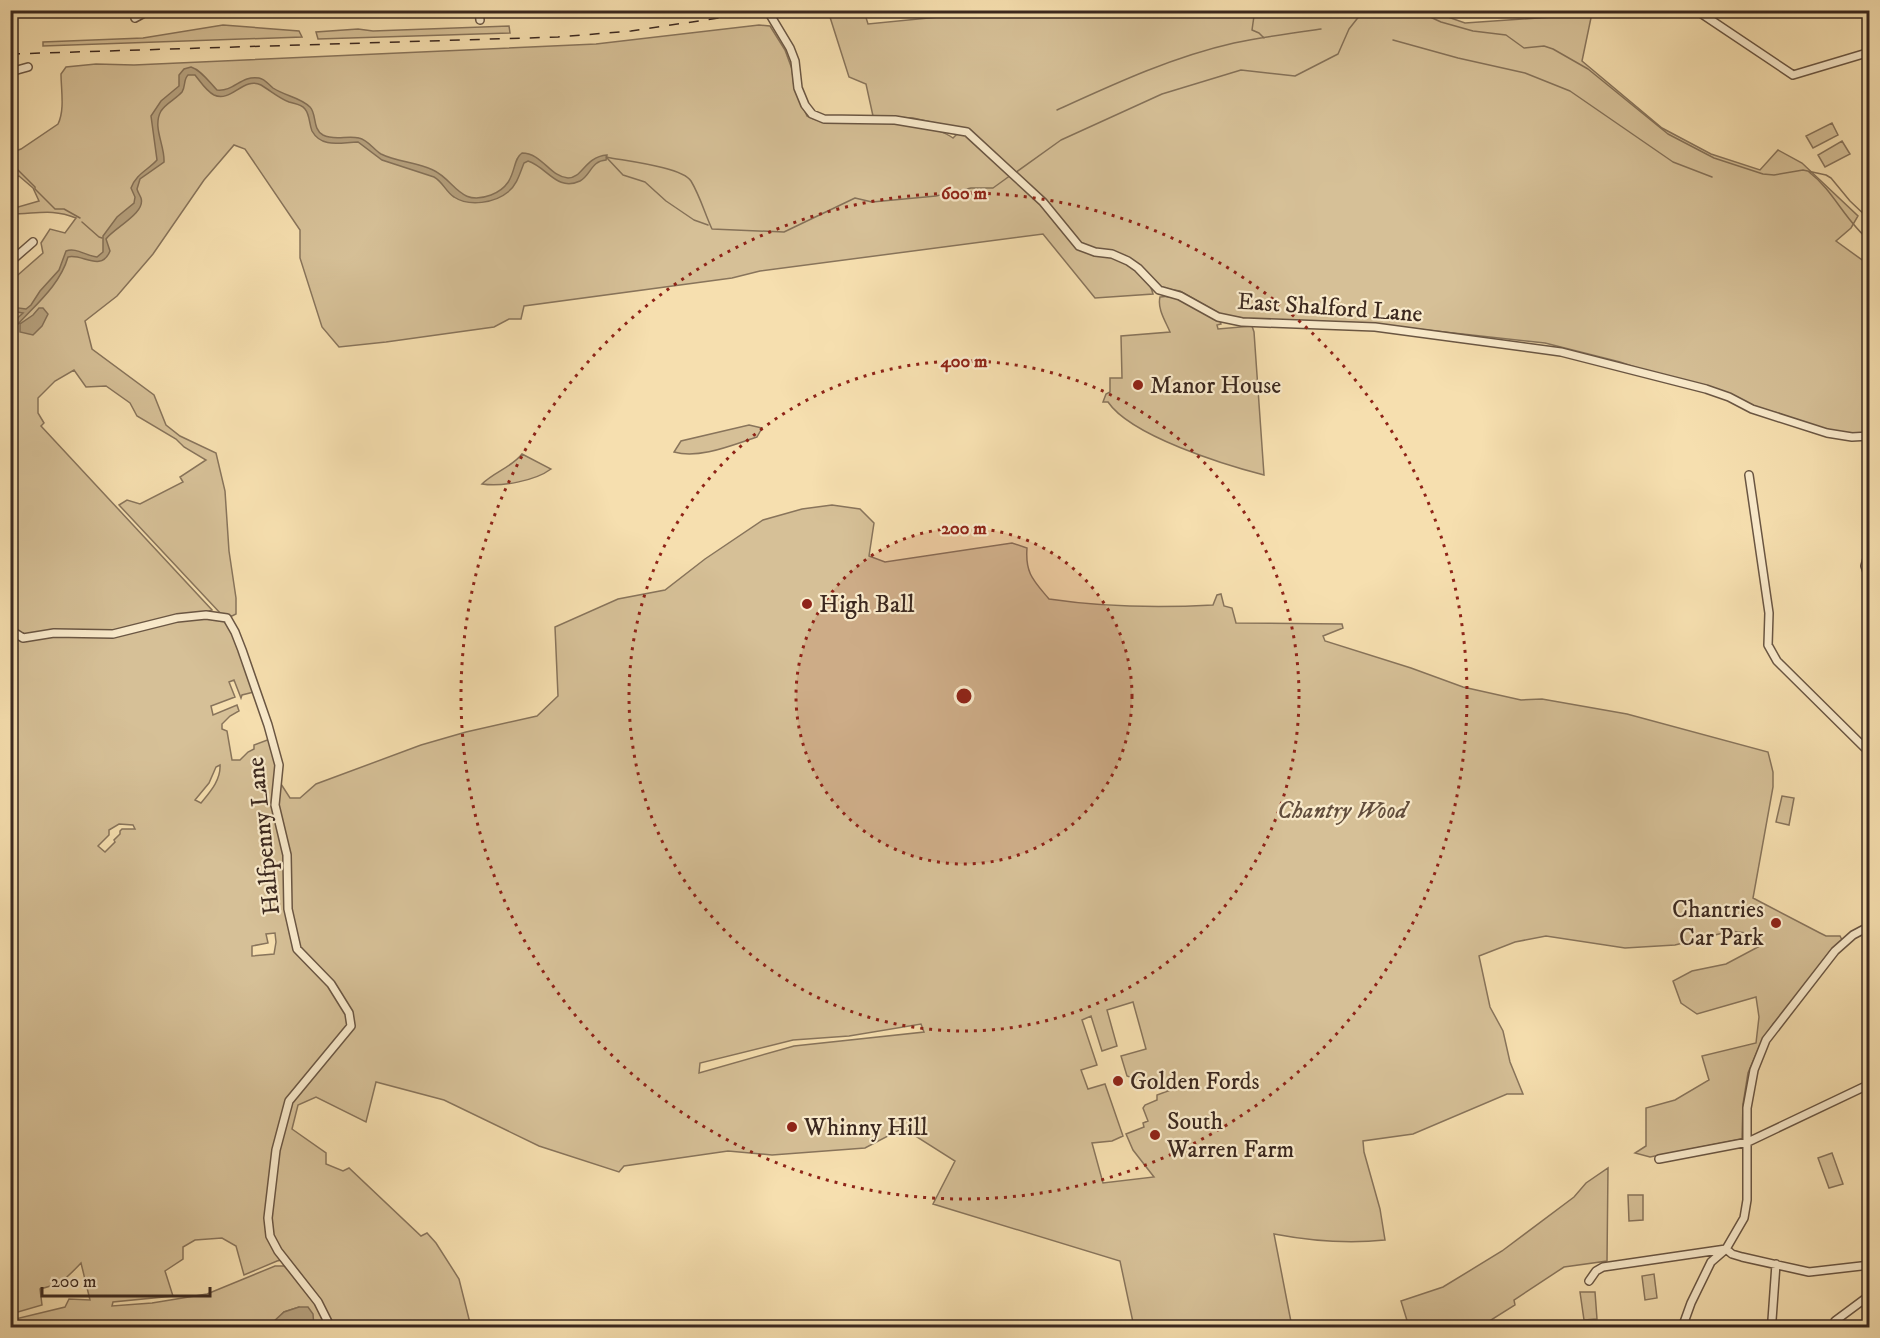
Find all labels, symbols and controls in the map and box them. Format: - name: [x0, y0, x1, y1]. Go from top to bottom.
- text: 600 m: [941, 183, 988, 205]
- street label: East Shalford Lane: [1236, 287, 1424, 329]
- text: 400 m: [939, 351, 988, 373]
- place label: Manor House: [1150, 371, 1281, 401]
- marker: Manor House: [1131, 378, 1145, 392]
- text: 200 m: [941, 518, 987, 540]
- place label: High Ball: [819, 590, 915, 620]
- marker: High Ball: [800, 597, 814, 611]
- centre of rings: [954, 686, 974, 706]
- street label: Halfpenny Lane: [241, 755, 287, 916]
- park label: Chantry Wood: [1277, 796, 1411, 826]
- place label: Chantries Car Park: [1672, 895, 1764, 953]
- marker: Chantries Car Park: [1769, 916, 1783, 930]
- place label: Golden Fords: [1130, 1067, 1260, 1097]
- marker: Golden Fords: [1111, 1074, 1125, 1088]
- place label: South Warren Farm: [1166, 1107, 1294, 1165]
- place label: Whinny Hill: [803, 1113, 928, 1143]
- marker: Whinny Hill: [785, 1120, 799, 1134]
- marker: South Warren Farm: [1148, 1128, 1162, 1142]
- scale bar: [42, 1260, 210, 1298]
- text: 200 m: [51, 1271, 97, 1293]

